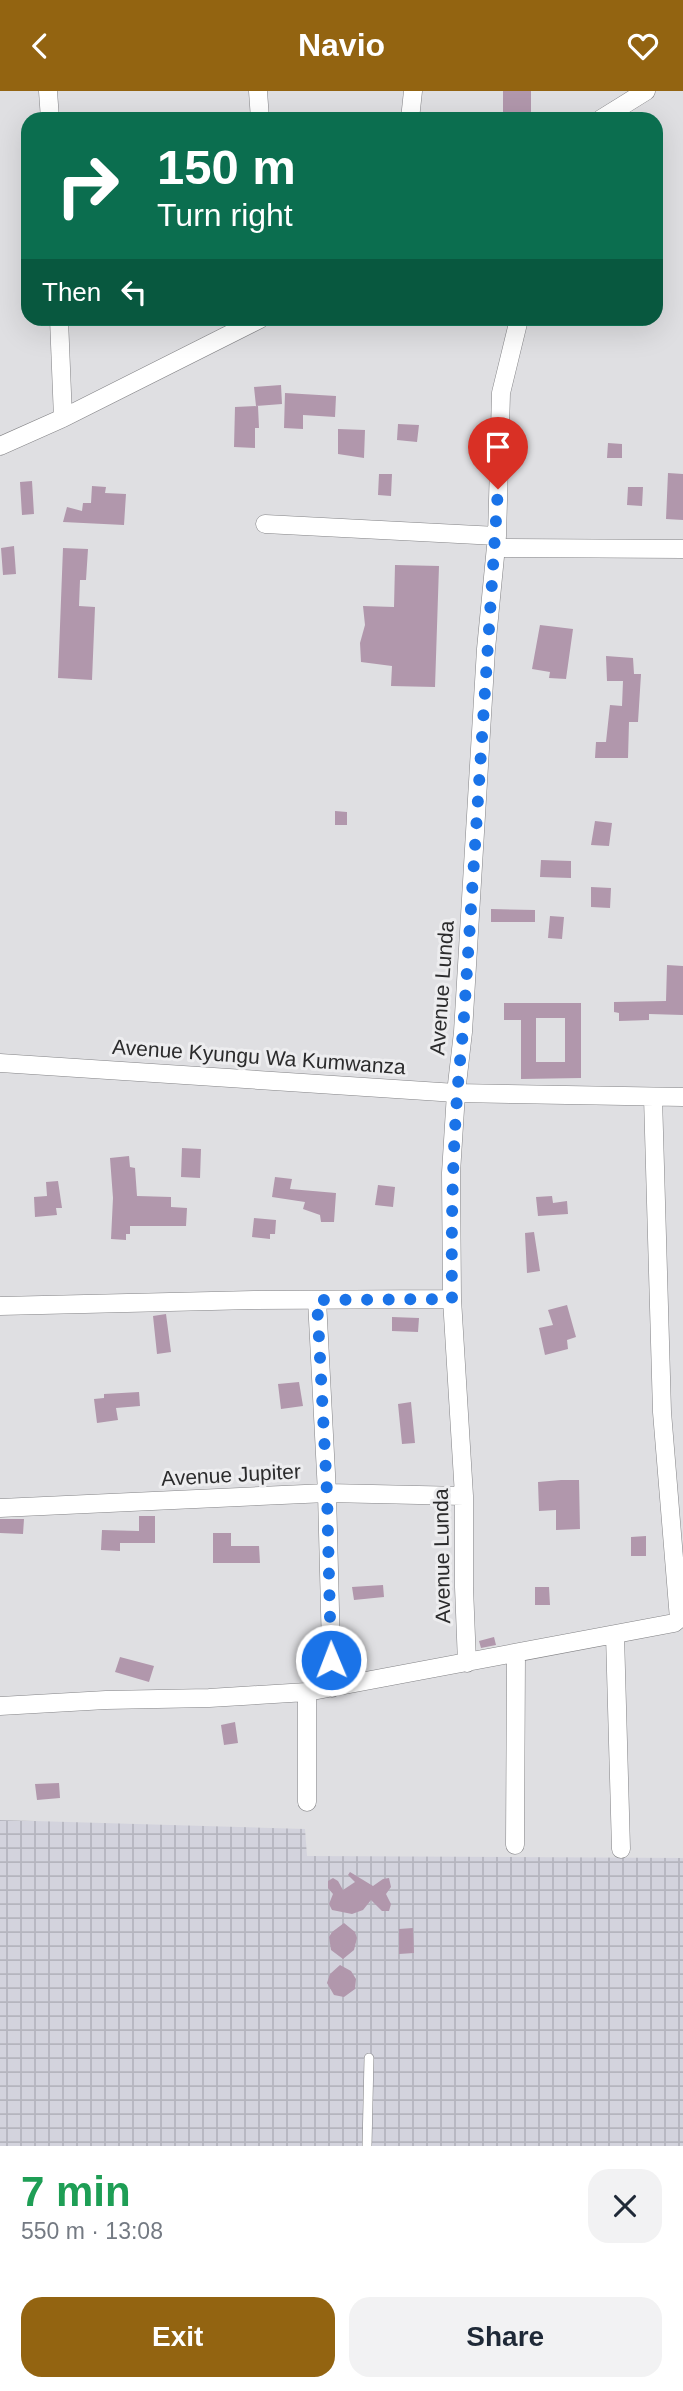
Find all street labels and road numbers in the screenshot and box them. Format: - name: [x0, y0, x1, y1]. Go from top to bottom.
- street label: Avenue Lunda: [425, 919, 458, 1056]
- street label: Avenue Kyungu Wa Kumwanza: [111, 1035, 407, 1078]
- street label: Avenue Jupiter: [161, 1459, 301, 1490]
- street label: Avenue Lunda: [429, 1488, 454, 1624]

